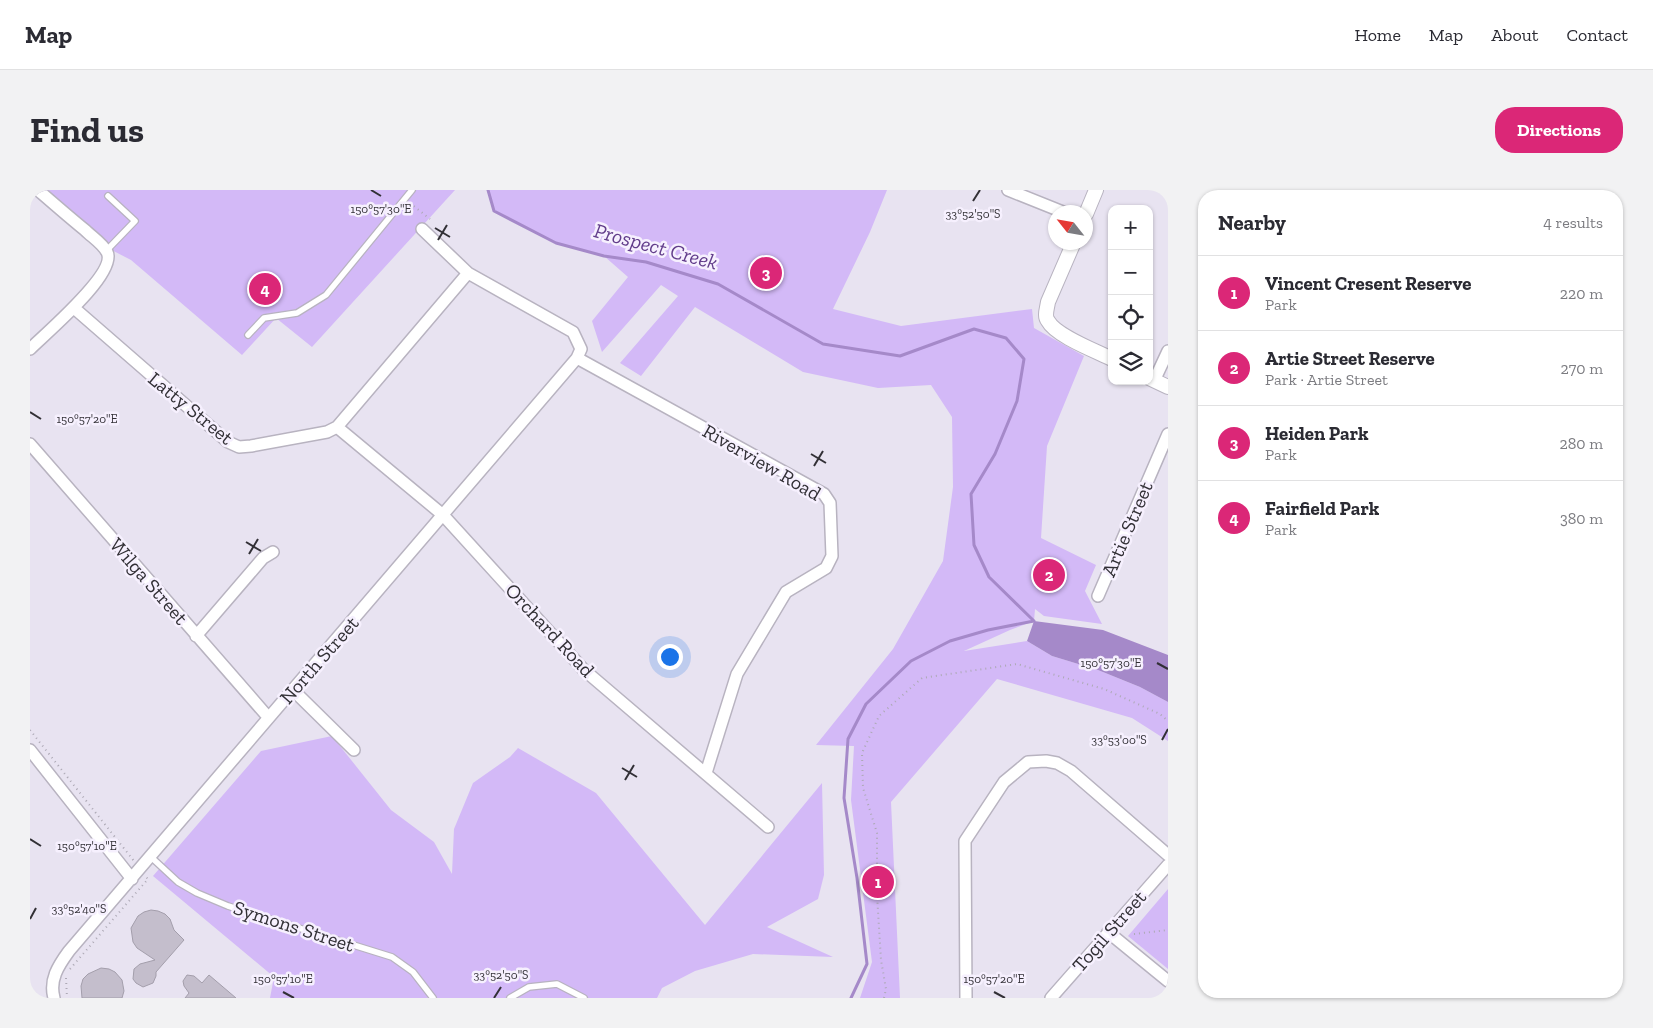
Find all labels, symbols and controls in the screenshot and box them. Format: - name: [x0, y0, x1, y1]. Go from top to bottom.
- text: Map: [25, 20, 72, 49]
- text: Home: [1354, 24, 1401, 46]
- text: Map: [1429, 24, 1463, 46]
- text: About: [1491, 24, 1538, 46]
- text: Contact: [1566, 24, 1628, 46]
- button: Directions: [1495, 107, 1623, 153]
- text: Find us: [30, 109, 144, 151]
- text: 150°57'30"E: [351, 202, 411, 216]
- north arrow: [1048, 205, 1093, 250]
- map controls: [1108, 205, 1153, 385]
- button: +: [1108, 205, 1153, 250]
- text: 33°52'50"S: [945, 207, 1001, 221]
- text: Nearby: [1218, 210, 1286, 235]
- text: 4 results: [1543, 213, 1603, 232]
- water label: Prospect Creek: [591, 217, 721, 275]
- button: −: [1108, 250, 1153, 295]
- pin: 3: [750, 254, 782, 292]
- pin: 4: [249, 270, 281, 308]
- text: Vincent Cresent Reserve: [1265, 272, 1471, 295]
- text: 1: [1231, 284, 1237, 303]
- text: 220 m: [1560, 284, 1603, 303]
- button: locate: [1108, 295, 1153, 340]
- text: Park: [1265, 295, 1297, 314]
- button: layers: [1108, 340, 1153, 385]
- text: Artie Street Reserve: [1265, 347, 1435, 370]
- text: 2: [1230, 359, 1238, 378]
- text: 270 m: [1561, 359, 1603, 378]
- street label: Latty Street: [144, 366, 239, 450]
- text: Park · Artie Street: [1265, 370, 1388, 389]
- text: 150°57'20"E: [56, 412, 118, 426]
- street label: Riverview Road: [699, 418, 825, 506]
- text: Heiden Park: [1265, 422, 1368, 445]
- text: 3: [1230, 434, 1238, 453]
- text: 280 m: [1559, 434, 1603, 453]
- text: Park: [1265, 445, 1297, 464]
- street label: Artie Street: [1096, 477, 1158, 580]
- text: Fairfield Park: [1265, 497, 1379, 520]
- text: 4: [1229, 509, 1239, 528]
- text: 380 m: [1560, 509, 1603, 528]
- text: Park: [1265, 520, 1297, 539]
- street label: Wilga Street: [105, 533, 194, 630]
- pin: 2: [1033, 556, 1065, 594]
- street label: Orchard Road: [500, 578, 600, 682]
- street label: North Street: [274, 611, 364, 709]
- your location: [657, 644, 683, 670]
- text: 150°57'30"E: [1081, 656, 1141, 670]
- text: 33°53'00"S: [1091, 733, 1147, 747]
- text: 150°57'10"E: [57, 839, 117, 853]
- pin: 1: [862, 863, 894, 901]
- street label: Togil Street: [1067, 885, 1151, 977]
- street label: Symons Street: [231, 895, 358, 957]
- text: 33°52'40"S: [52, 902, 106, 916]
- text: 33°52'50"S: [473, 968, 529, 982]
- text: 150°57'10"E: [253, 972, 313, 986]
- text: 150°57'20"E: [963, 972, 1025, 986]

